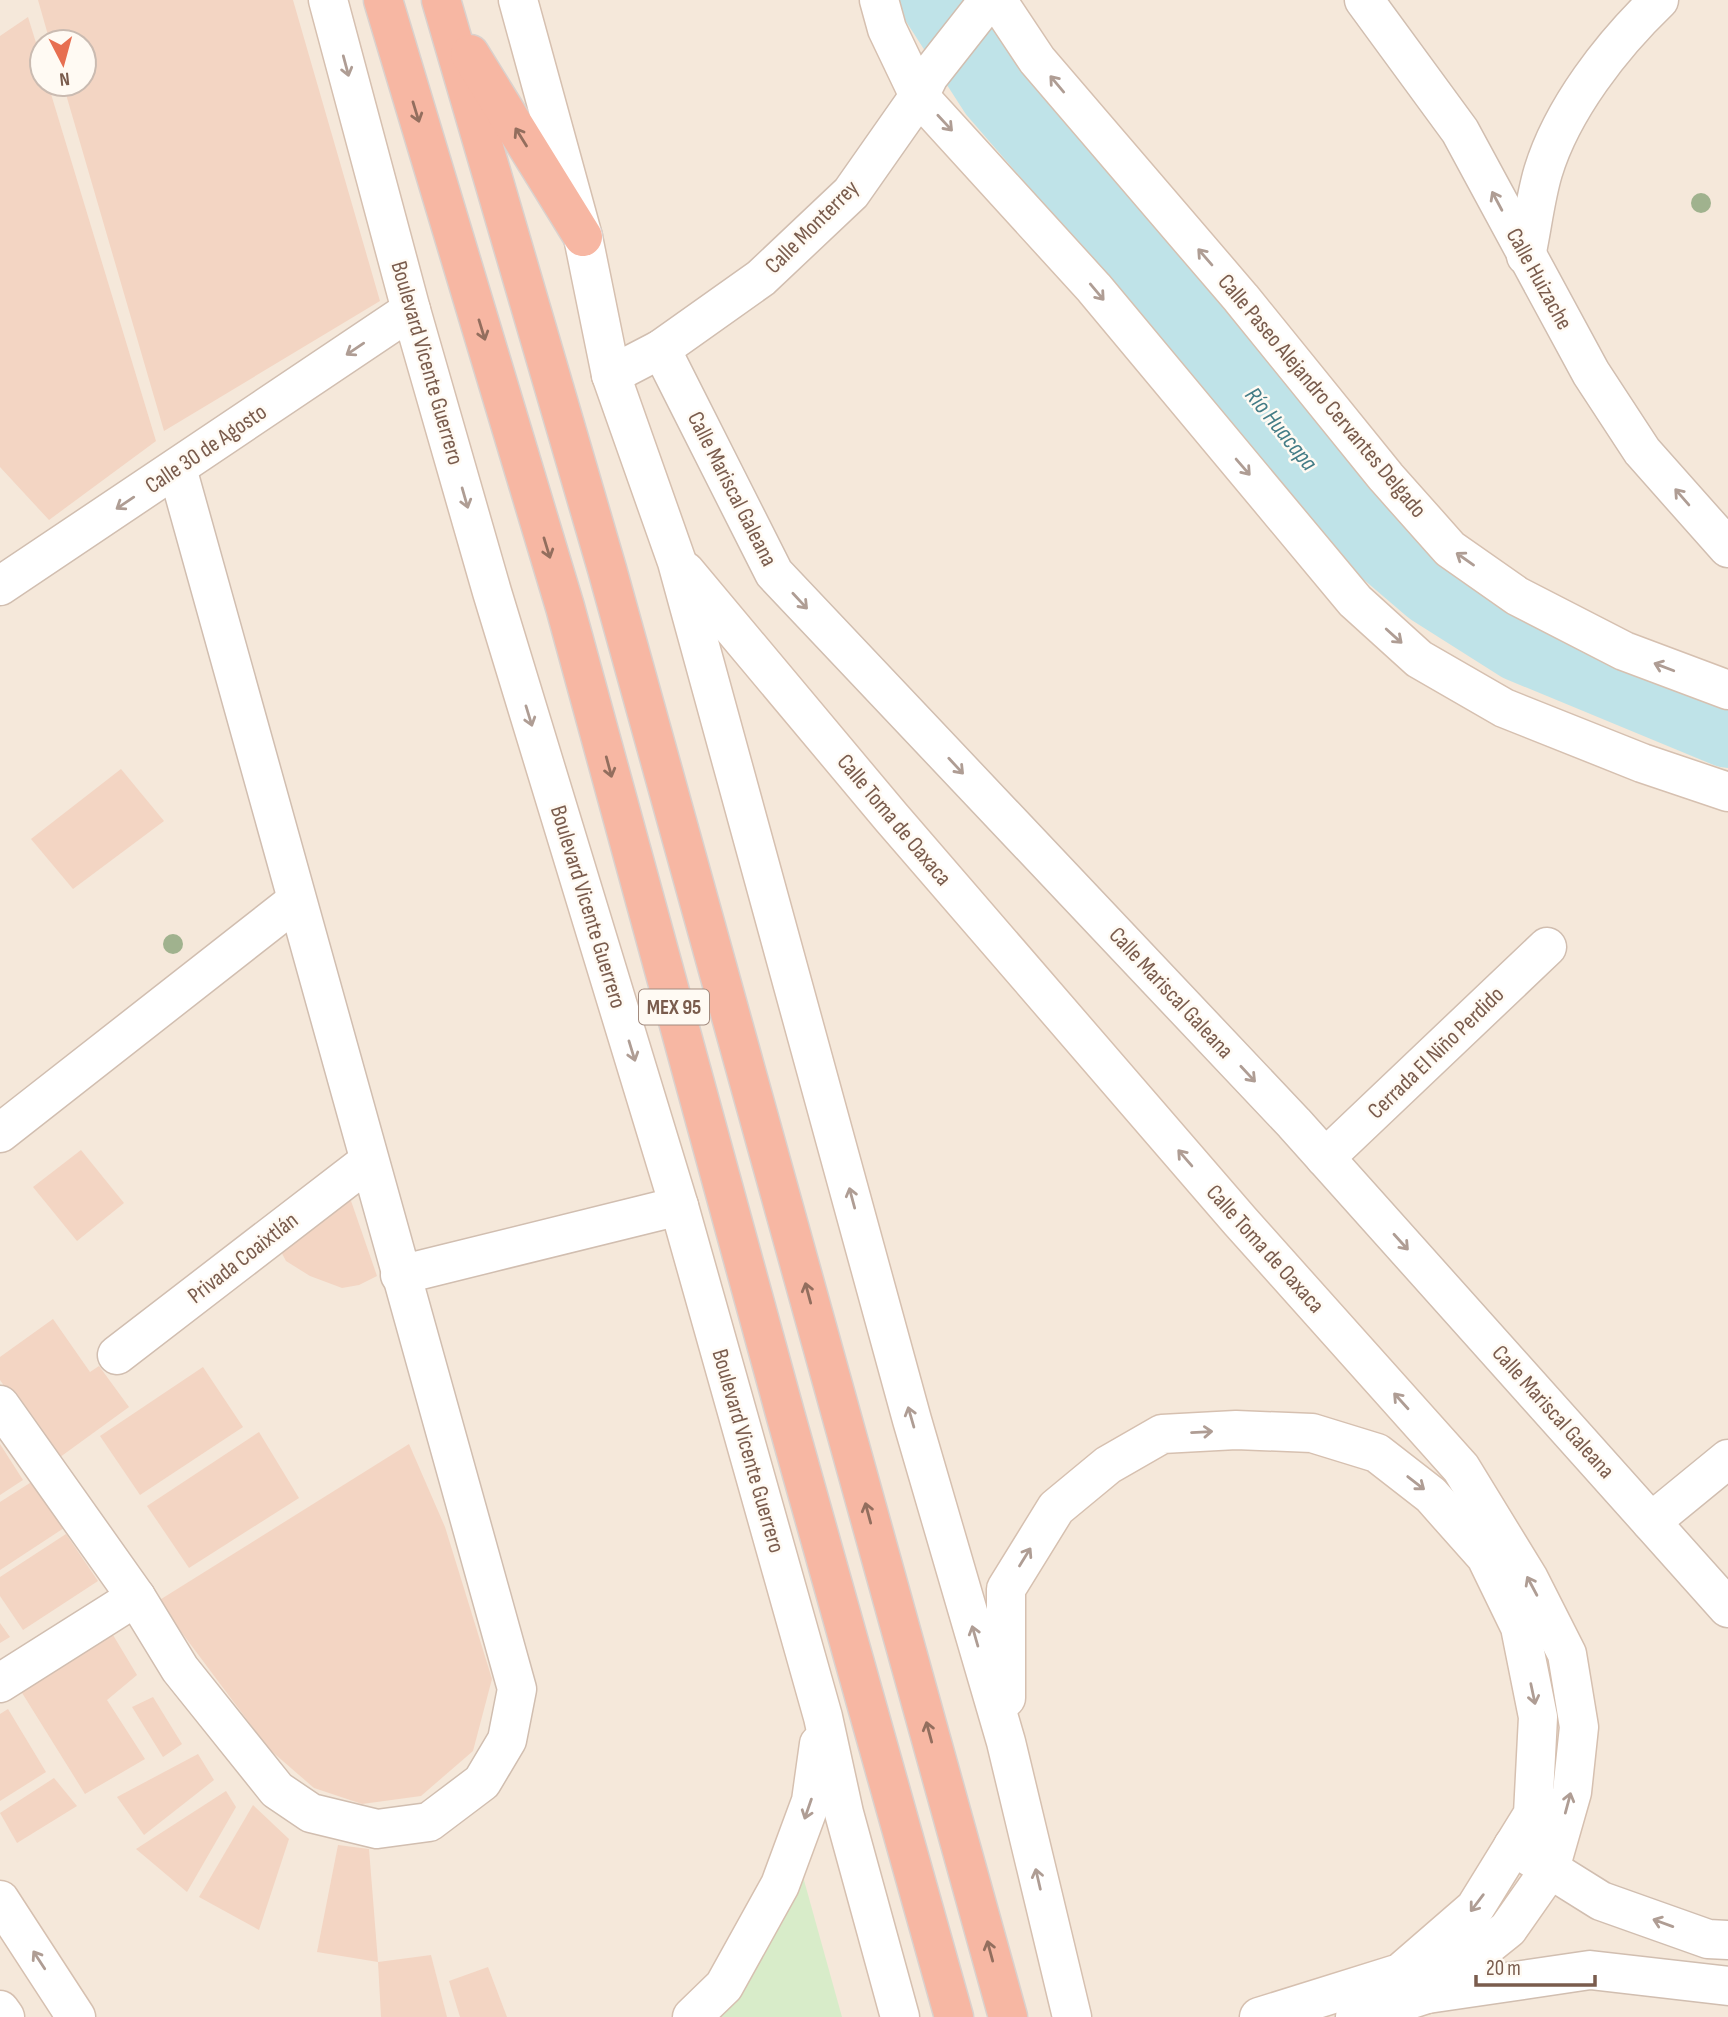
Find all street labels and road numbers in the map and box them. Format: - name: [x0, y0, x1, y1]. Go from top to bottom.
- street label: Calle Monterrey: [759, 174, 865, 280]
- street label: Calle Huizache: [1500, 223, 1578, 335]
- street label: Boulevard Vicente Guerrero: [385, 258, 469, 468]
- street label: Calle Paseo Alejandro Cervantes Delgado: [1212, 268, 1432, 524]
- street label: Calle 30 de Agosto: [140, 398, 272, 500]
- street label: Calle Mariscal Galeana: [681, 407, 783, 571]
- street label: Calle Toma de Oaxaca: [831, 748, 957, 892]
- street label: Boulevard Vicente Guerrero: [544, 802, 632, 1012]
- street label: Calle Mariscal Galeana: [1103, 921, 1239, 1065]
- street label: Cerrada El Niño Perdido: [1362, 981, 1510, 1125]
- road number: MEX 95: [639, 990, 709, 1024]
- street label: Calle Toma de Oaxaca: [1200, 1179, 1330, 1319]
- street label: Privada Coaixtlán: [182, 1206, 304, 1310]
- street label: Calle Mariscal Galeana: [1486, 1340, 1620, 1484]
- street label: Boulevard Vicente Guerrero: [706, 1346, 790, 1556]

